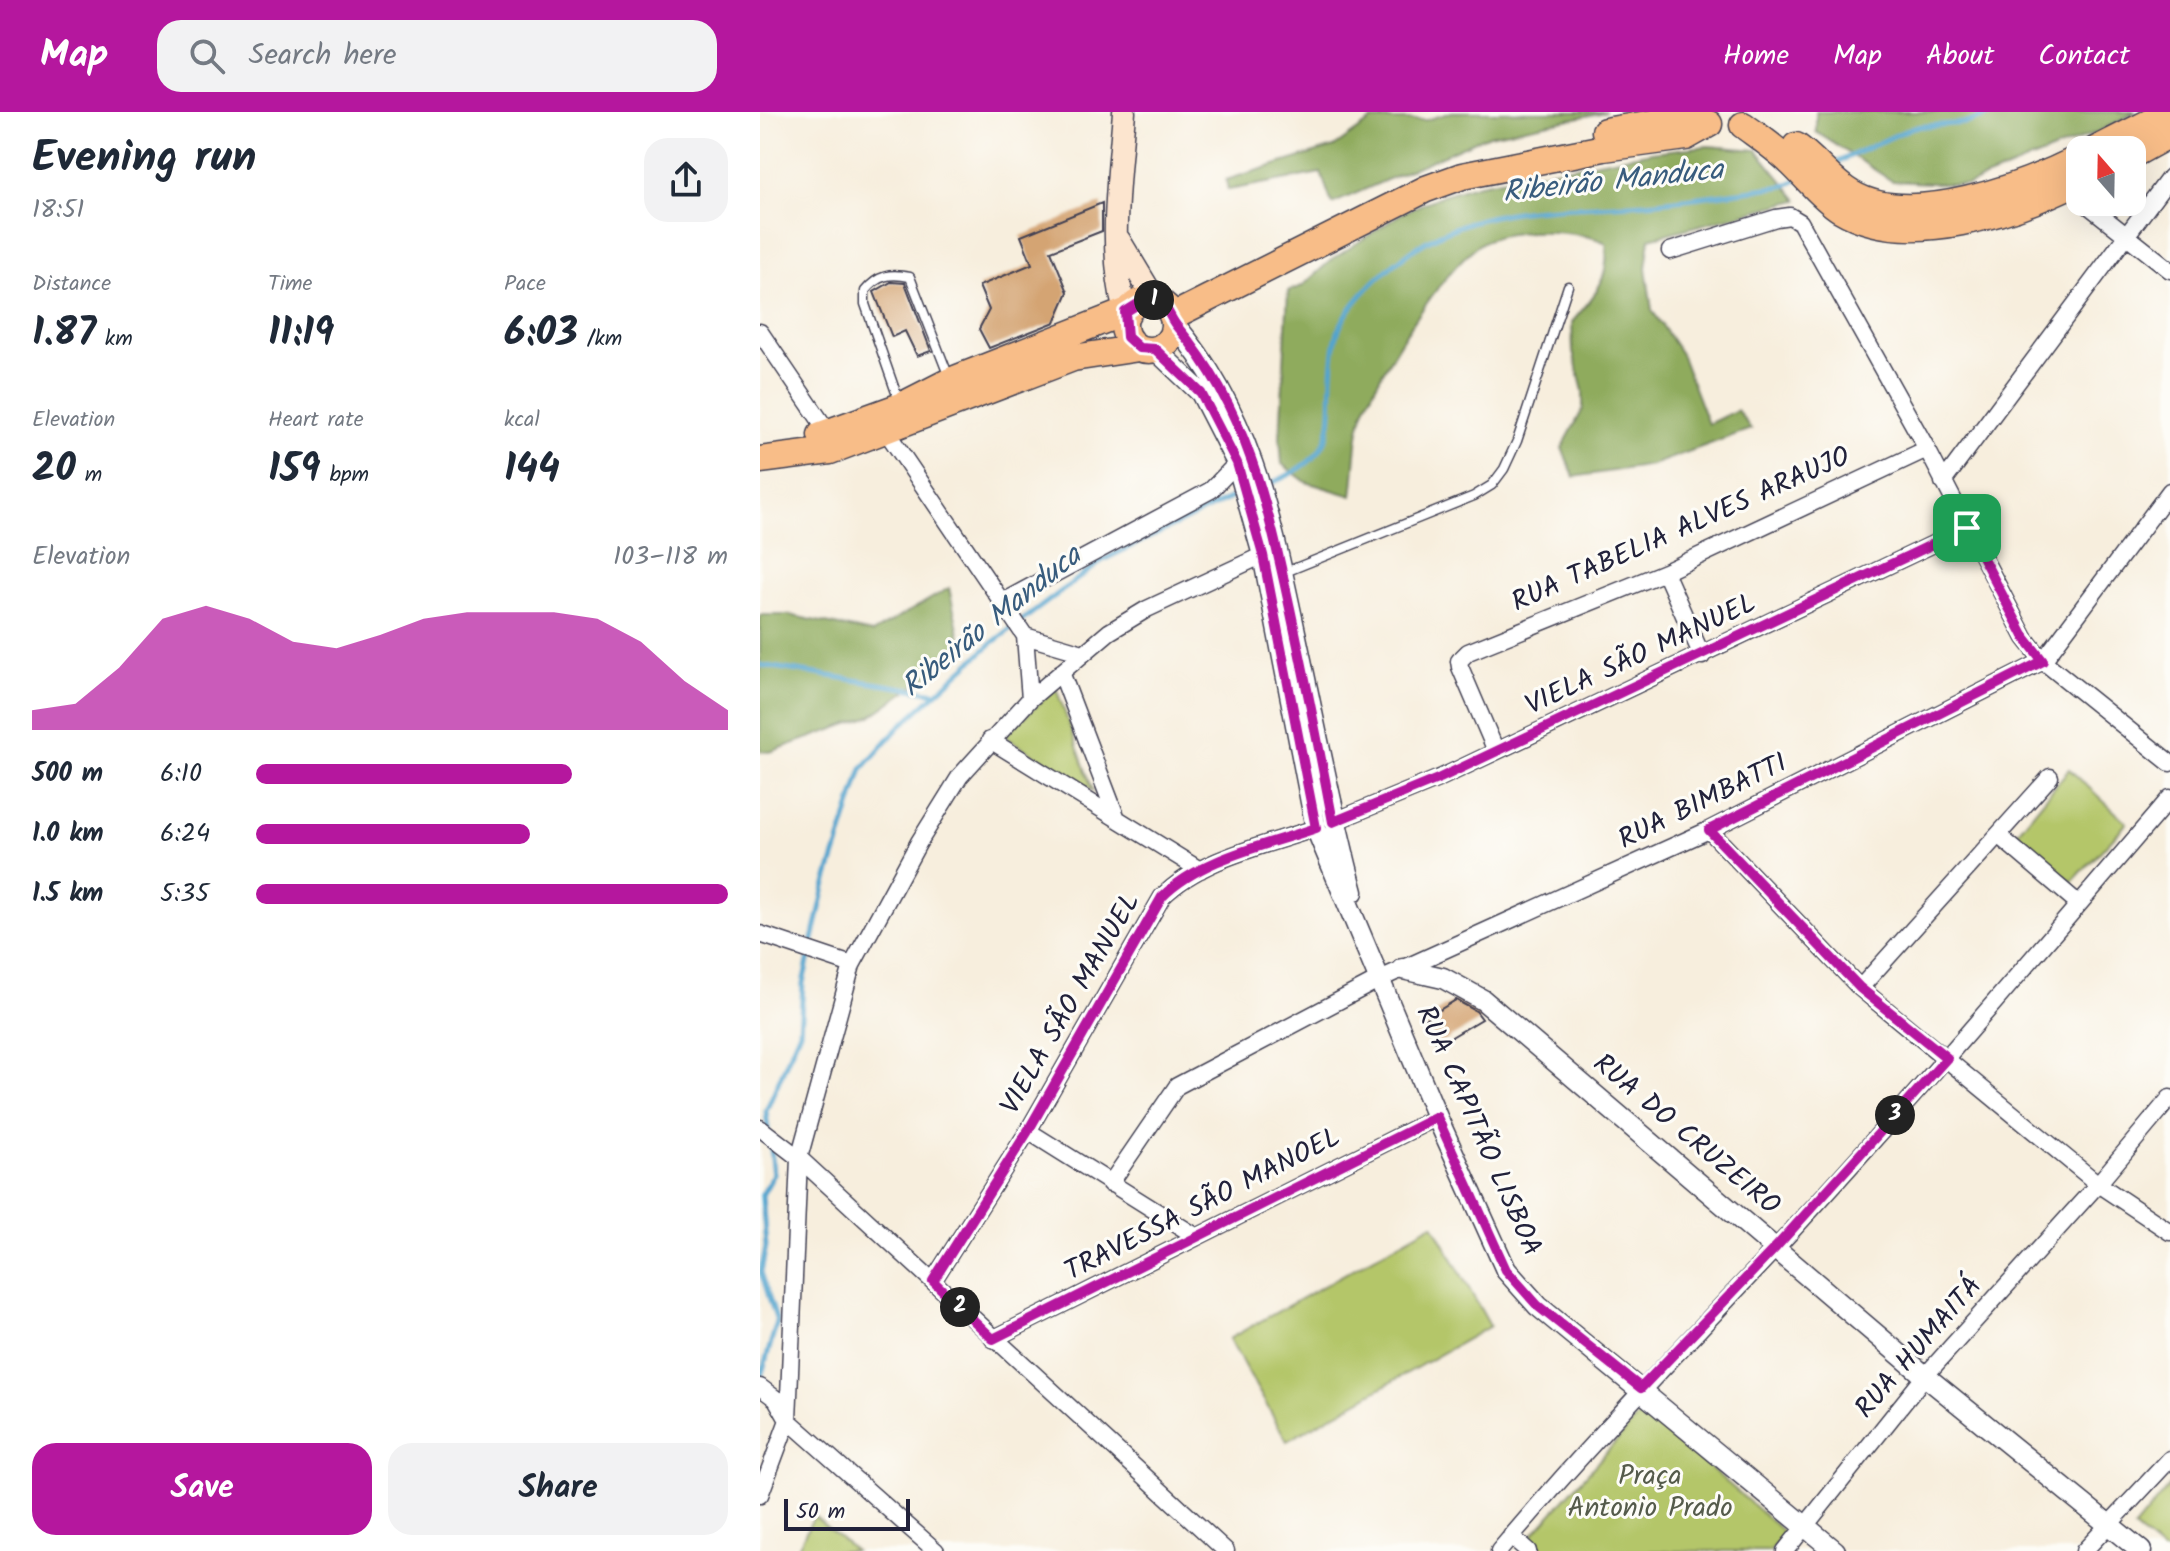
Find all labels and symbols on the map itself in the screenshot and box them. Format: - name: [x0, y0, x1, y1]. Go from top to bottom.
- north arrow: [2066, 136, 2146, 216]
- water label: Ribeirão Manduca: [1500, 146, 1727, 217]
- pin: 1: [1134, 280, 1174, 320]
- street label: RUA TABELIA ALVES ARAUJO: [1504, 435, 1858, 625]
- pin: [1933, 494, 2001, 562]
- water label: Ribeirão Manduca: [891, 532, 1095, 710]
- street label: VIELA SÃO MANUEL: [1518, 582, 1764, 728]
- street label: RUA BIMBATTI: [1611, 742, 1795, 862]
- street label: VIELA SÃO MANUEL: [989, 884, 1153, 1124]
- street label: RUA CAPITÃO LISBOA: [1402, 998, 1554, 1264]
- street label: RUA DO CRUZEIRO: [1582, 1043, 1790, 1227]
- pin: 3: [1875, 1095, 1915, 1135]
- street label: TRAVESSA SÃO MANOEL: [1057, 1116, 1349, 1294]
- street label: RUA HUMAITÁ: [1844, 1267, 1994, 1429]
- pin: 2: [940, 1287, 980, 1327]
- park label: Praça Antonio Prado: [1567, 1454, 1733, 1531]
- scale bar: [784, 1495, 910, 1531]

